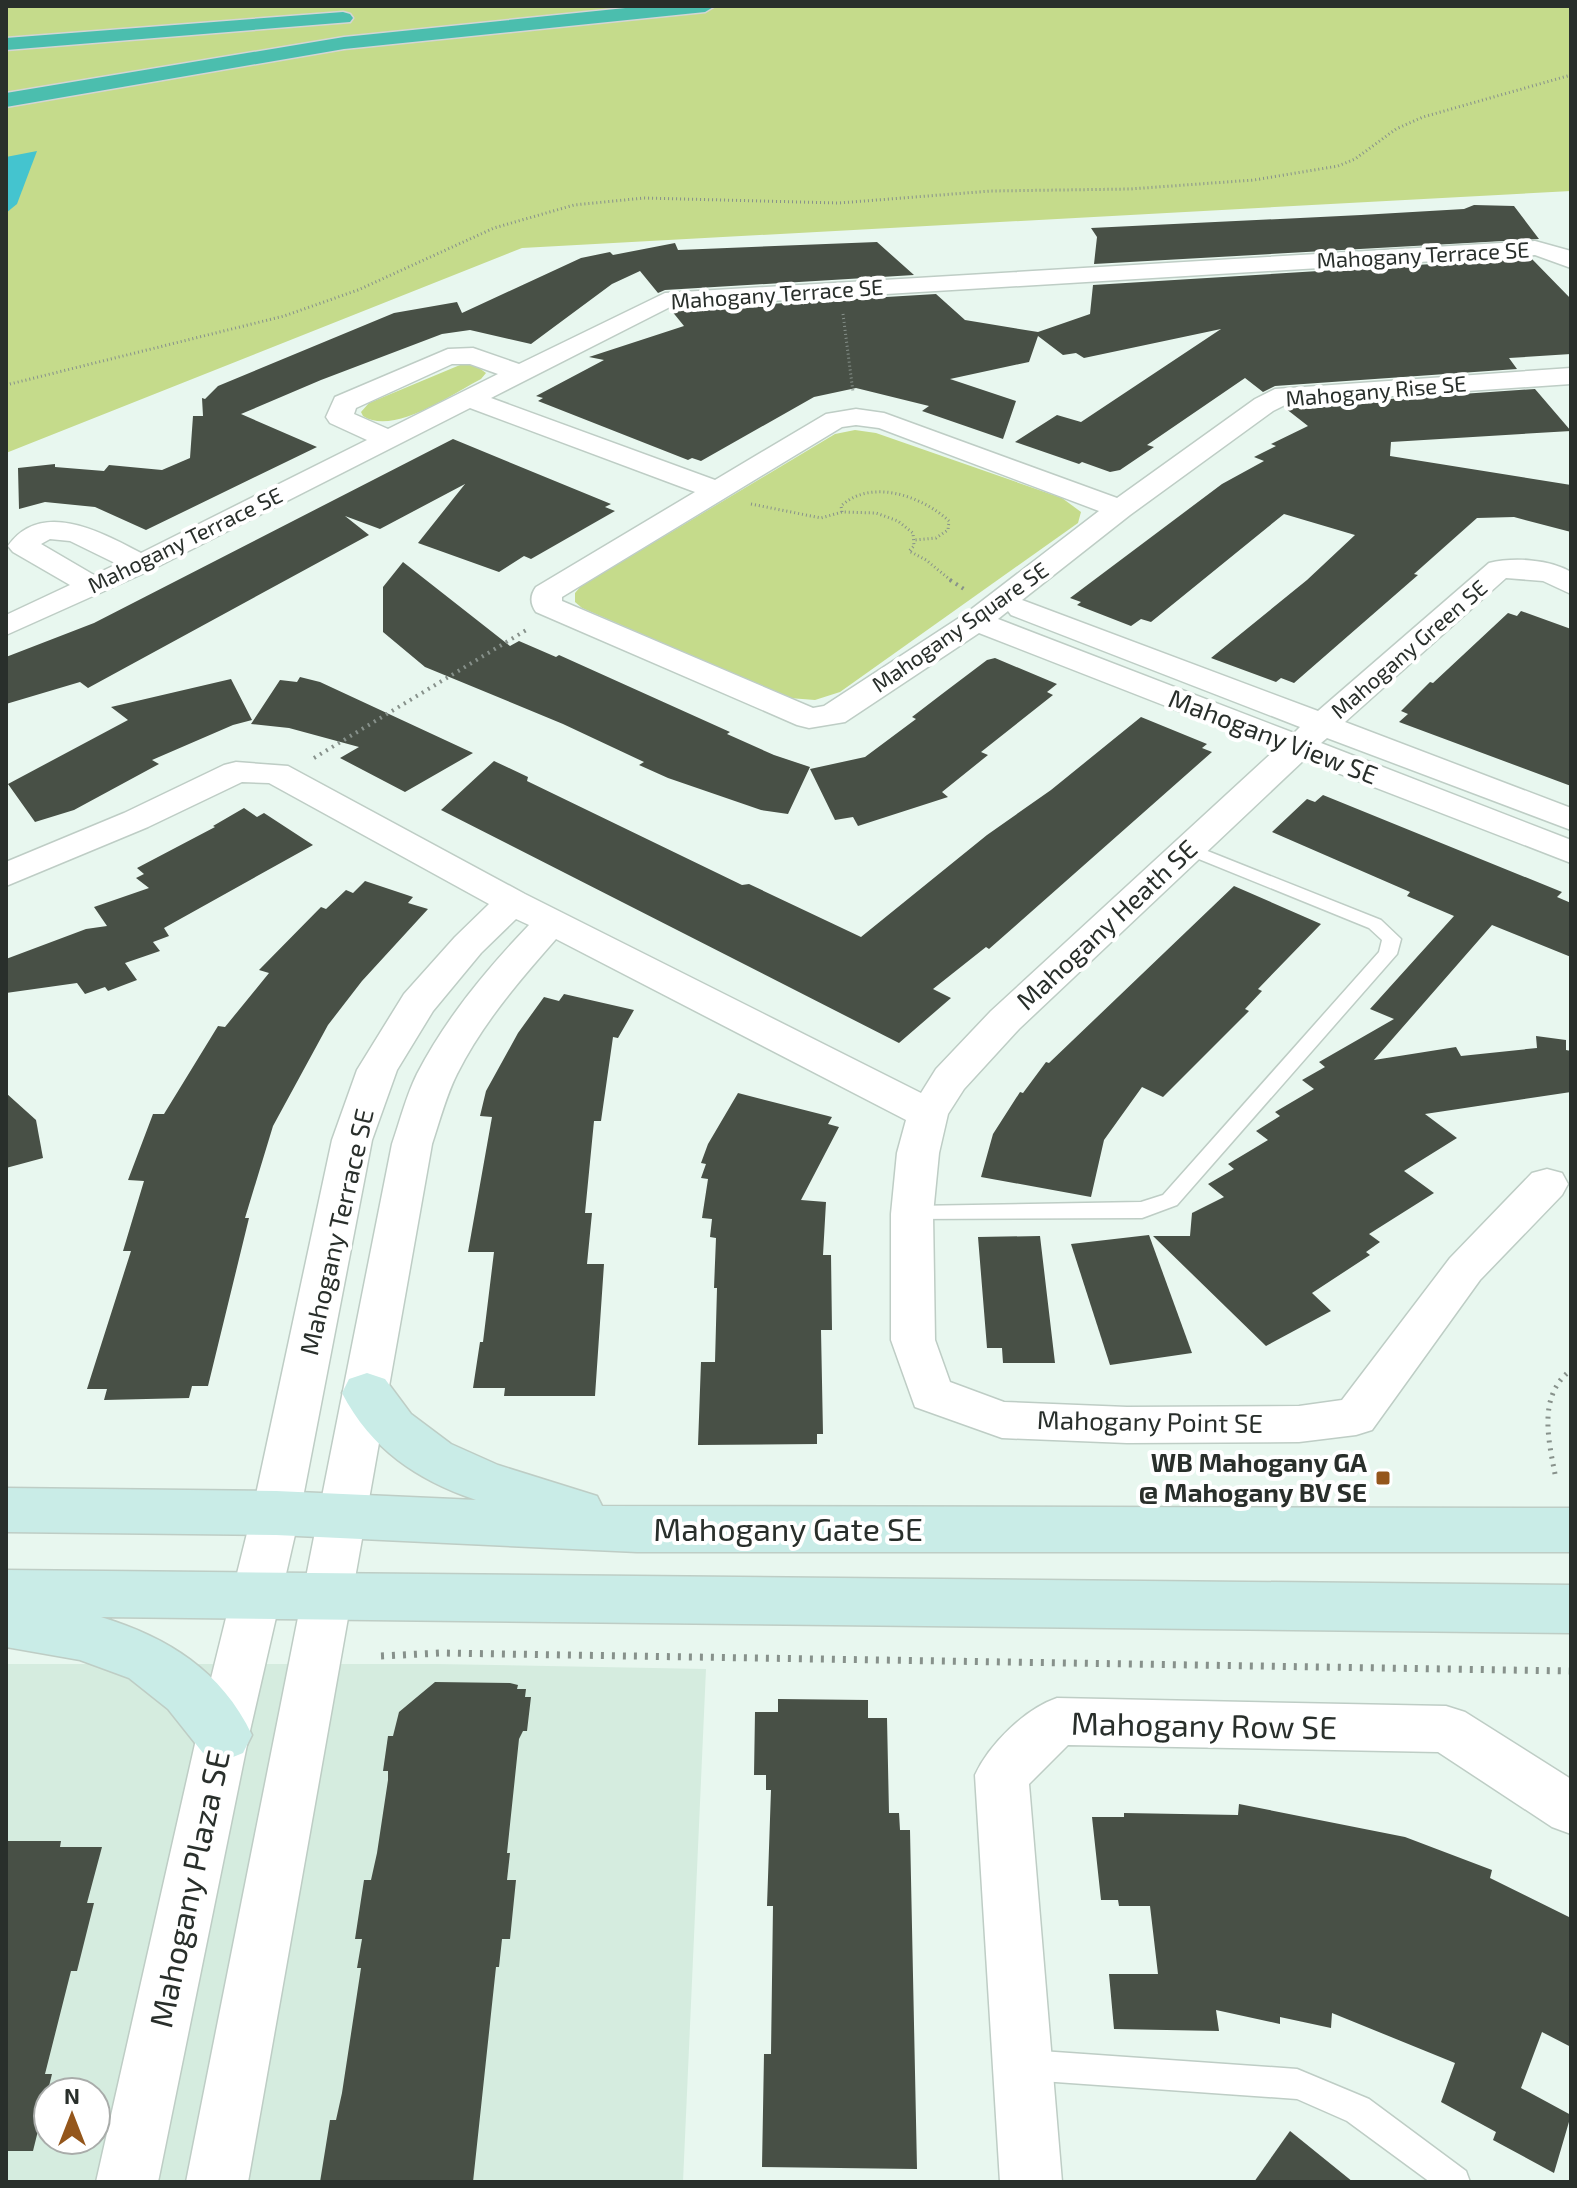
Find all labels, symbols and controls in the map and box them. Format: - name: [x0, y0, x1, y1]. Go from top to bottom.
- street label: Mahogany Terrace SE: [1316, 235, 1530, 273]
- street label: Mahogany Terrace SE: [670, 273, 884, 313]
- street label: Mahogany Rise SE: [1284, 369, 1467, 411]
- street label: Mahogany Terrace SE: [83, 481, 286, 597]
- street label: Mahogany Square SE: [866, 556, 1053, 697]
- street label: Mahogany Green SE: [1325, 573, 1492, 723]
- street label: Mahogany View SE: [1165, 682, 1382, 790]
- street label: Mahogany Heath SE: [1009, 832, 1203, 1015]
- street label: Mahogany Terrace SE: [292, 1106, 379, 1358]
- street label: Mahogany Point SE: [1037, 1403, 1263, 1438]
- place label: WB Mahogany GA @ Mahogany BV SE: [1138, 1446, 1367, 1508]
- marker: WB Mahogany GA @ Mahogany BV SE: [1374, 1469, 1392, 1487]
- street label: Mahogany Gate SE: [653, 1509, 923, 1547]
- street label: Mahogany Row SE: [1071, 1703, 1337, 1745]
- street label: Mahogany Plaza SE: [140, 1746, 236, 2031]
- north arrow: [32, 2076, 112, 2156]
- text: N: [64, 2082, 80, 2108]

